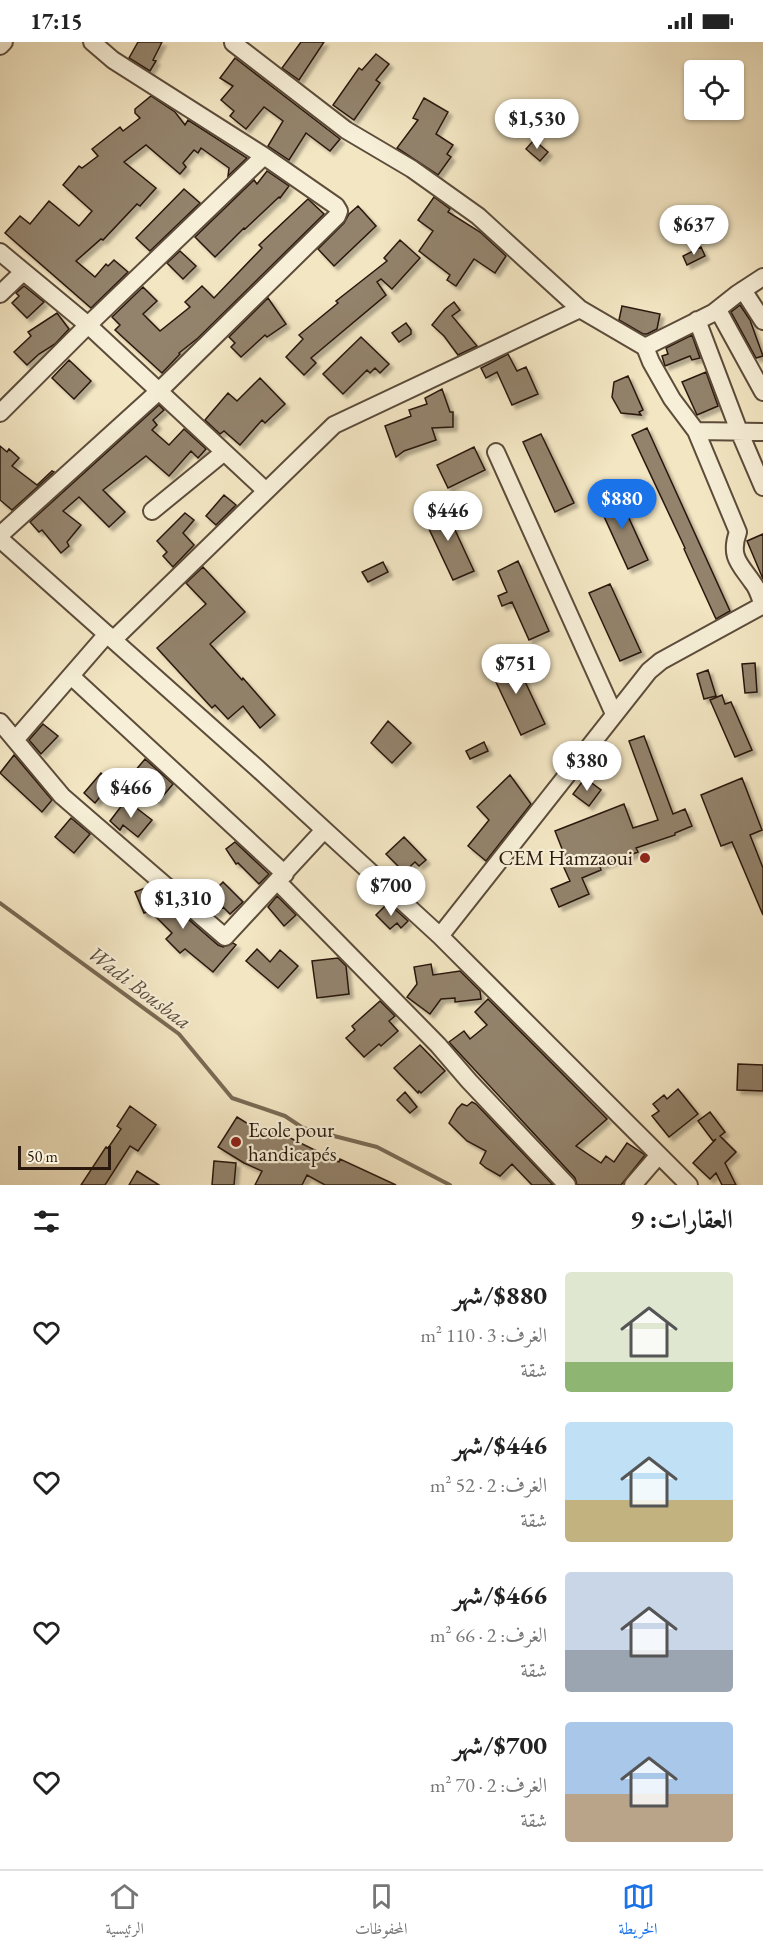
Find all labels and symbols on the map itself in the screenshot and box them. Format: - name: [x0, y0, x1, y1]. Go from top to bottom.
- pin: $1,530: [488, 99, 586, 150]
- pin: $637: [658, 205, 730, 256]
- pin: $880: [586, 479, 658, 530]
- pin: $446: [412, 491, 484, 542]
- pin: $751: [480, 644, 552, 695]
- pin: $380: [551, 741, 623, 792]
- pin: $466: [95, 768, 167, 819]
- place label: CEM Hamzaoui: [498, 844, 633, 871]
- marker: CEM Hamzaoui: [638, 851, 652, 865]
- pin: $700: [355, 866, 427, 917]
- pin: $1,310: [134, 879, 232, 930]
- water label: Wadi Bousbaa: [82, 939, 197, 1036]
- place label: Ecole pour handicapés: [248, 1116, 337, 1167]
- marker: Ecole pour handicapés: [229, 1135, 243, 1149]
- scale bar: [18, 1143, 111, 1170]

